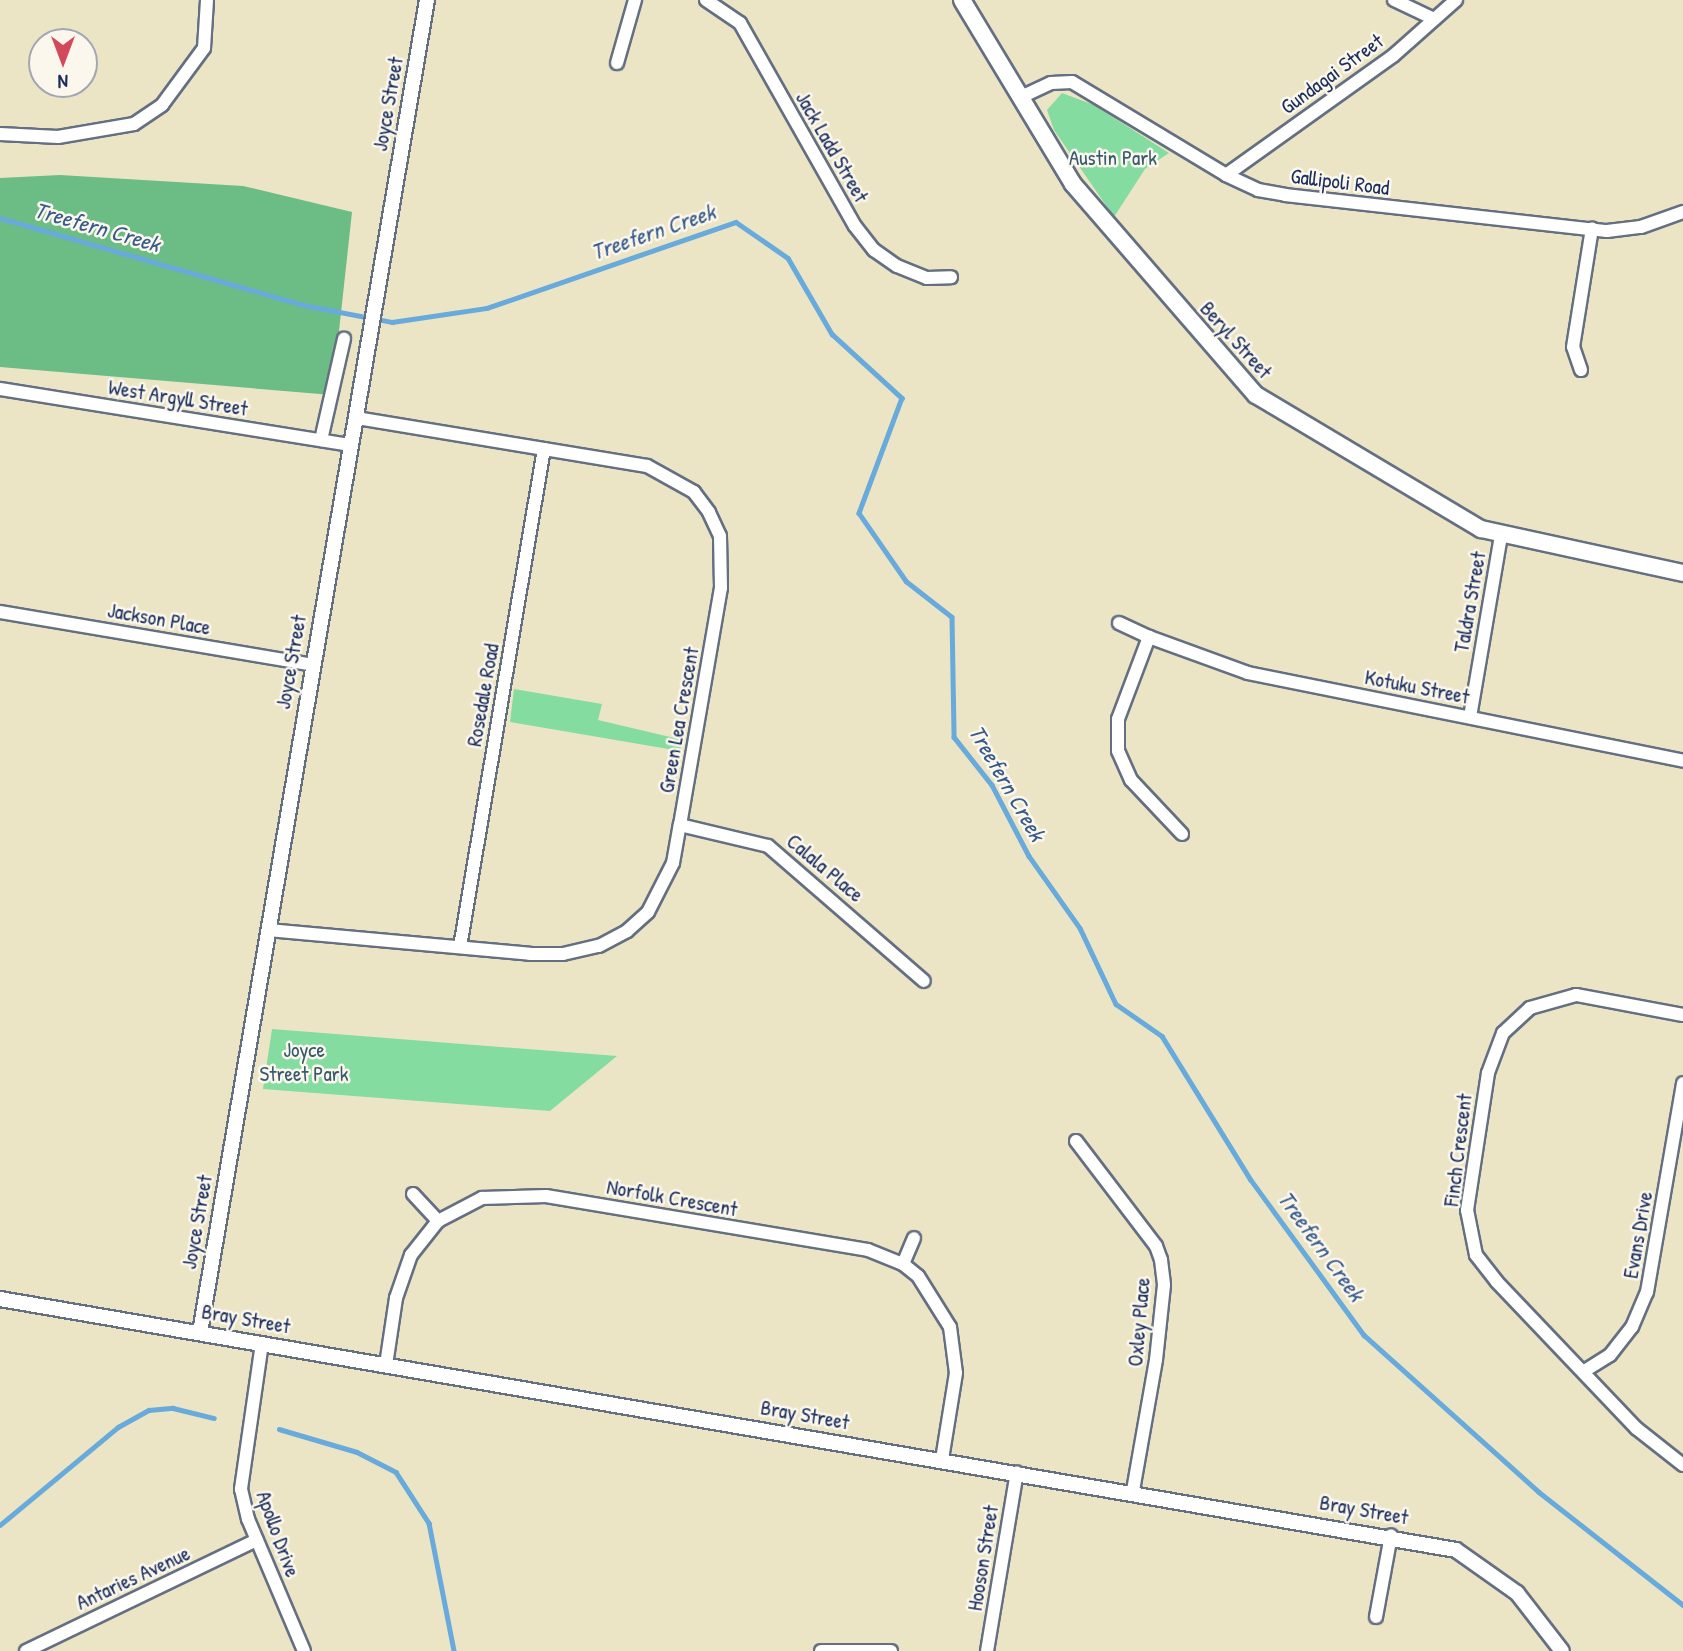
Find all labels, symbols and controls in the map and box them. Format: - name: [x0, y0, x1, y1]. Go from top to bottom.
- north arrow: [28, 28, 98, 98]
- street label: Gundagai Street: [1276, 28, 1388, 120]
- street label: Joyce Street: [367, 55, 409, 153]
- text: N: [58, 69, 68, 95]
- street label: Jack Ladd Street: [790, 87, 874, 207]
- park label: Austin Park: [1069, 145, 1157, 171]
- street label: Gallipoli Road: [1289, 163, 1391, 201]
- water label: Treefern Creek: [31, 196, 163, 258]
- water label: Treefern Creek: [587, 198, 719, 266]
- street label: Beryl Street: [1195, 296, 1277, 384]
- street label: West Argyll Street: [107, 375, 249, 421]
- street label: Taldra Street: [1449, 550, 1491, 654]
- street label: Jackson Place: [106, 598, 212, 640]
- street label: Joyce Street: [270, 613, 312, 711]
- street label: Rosedale Road: [462, 642, 504, 748]
- street label: Green Lea Crescent: [654, 645, 704, 795]
- street label: Kotuku Street: [1363, 665, 1471, 709]
- water label: Treefern Creek: [963, 720, 1051, 846]
- street label: Calala Place: [781, 829, 869, 907]
- park label: Joyce Street Park: [260, 1037, 348, 1087]
- street label: Finch Crescent: [1439, 1092, 1477, 1208]
- street label: Joyce Street: [176, 1173, 218, 1271]
- street label: Norfolk Crescent: [605, 1174, 739, 1222]
- water label: Treefern Creek: [1272, 1186, 1370, 1306]
- street label: Evans Drive: [1618, 1190, 1658, 1280]
- street label: Oxley Place: [1123, 1276, 1155, 1368]
- street label: Bray Street: [200, 1299, 292, 1339]
- street label: Bray Street: [759, 1395, 851, 1435]
- street label: Apollo Drive: [251, 1488, 305, 1580]
- street label: Bray Street: [1318, 1490, 1410, 1530]
- street label: Hooson Street: [962, 1503, 1004, 1613]
- street label: Antaries Avenue: [72, 1541, 194, 1615]

